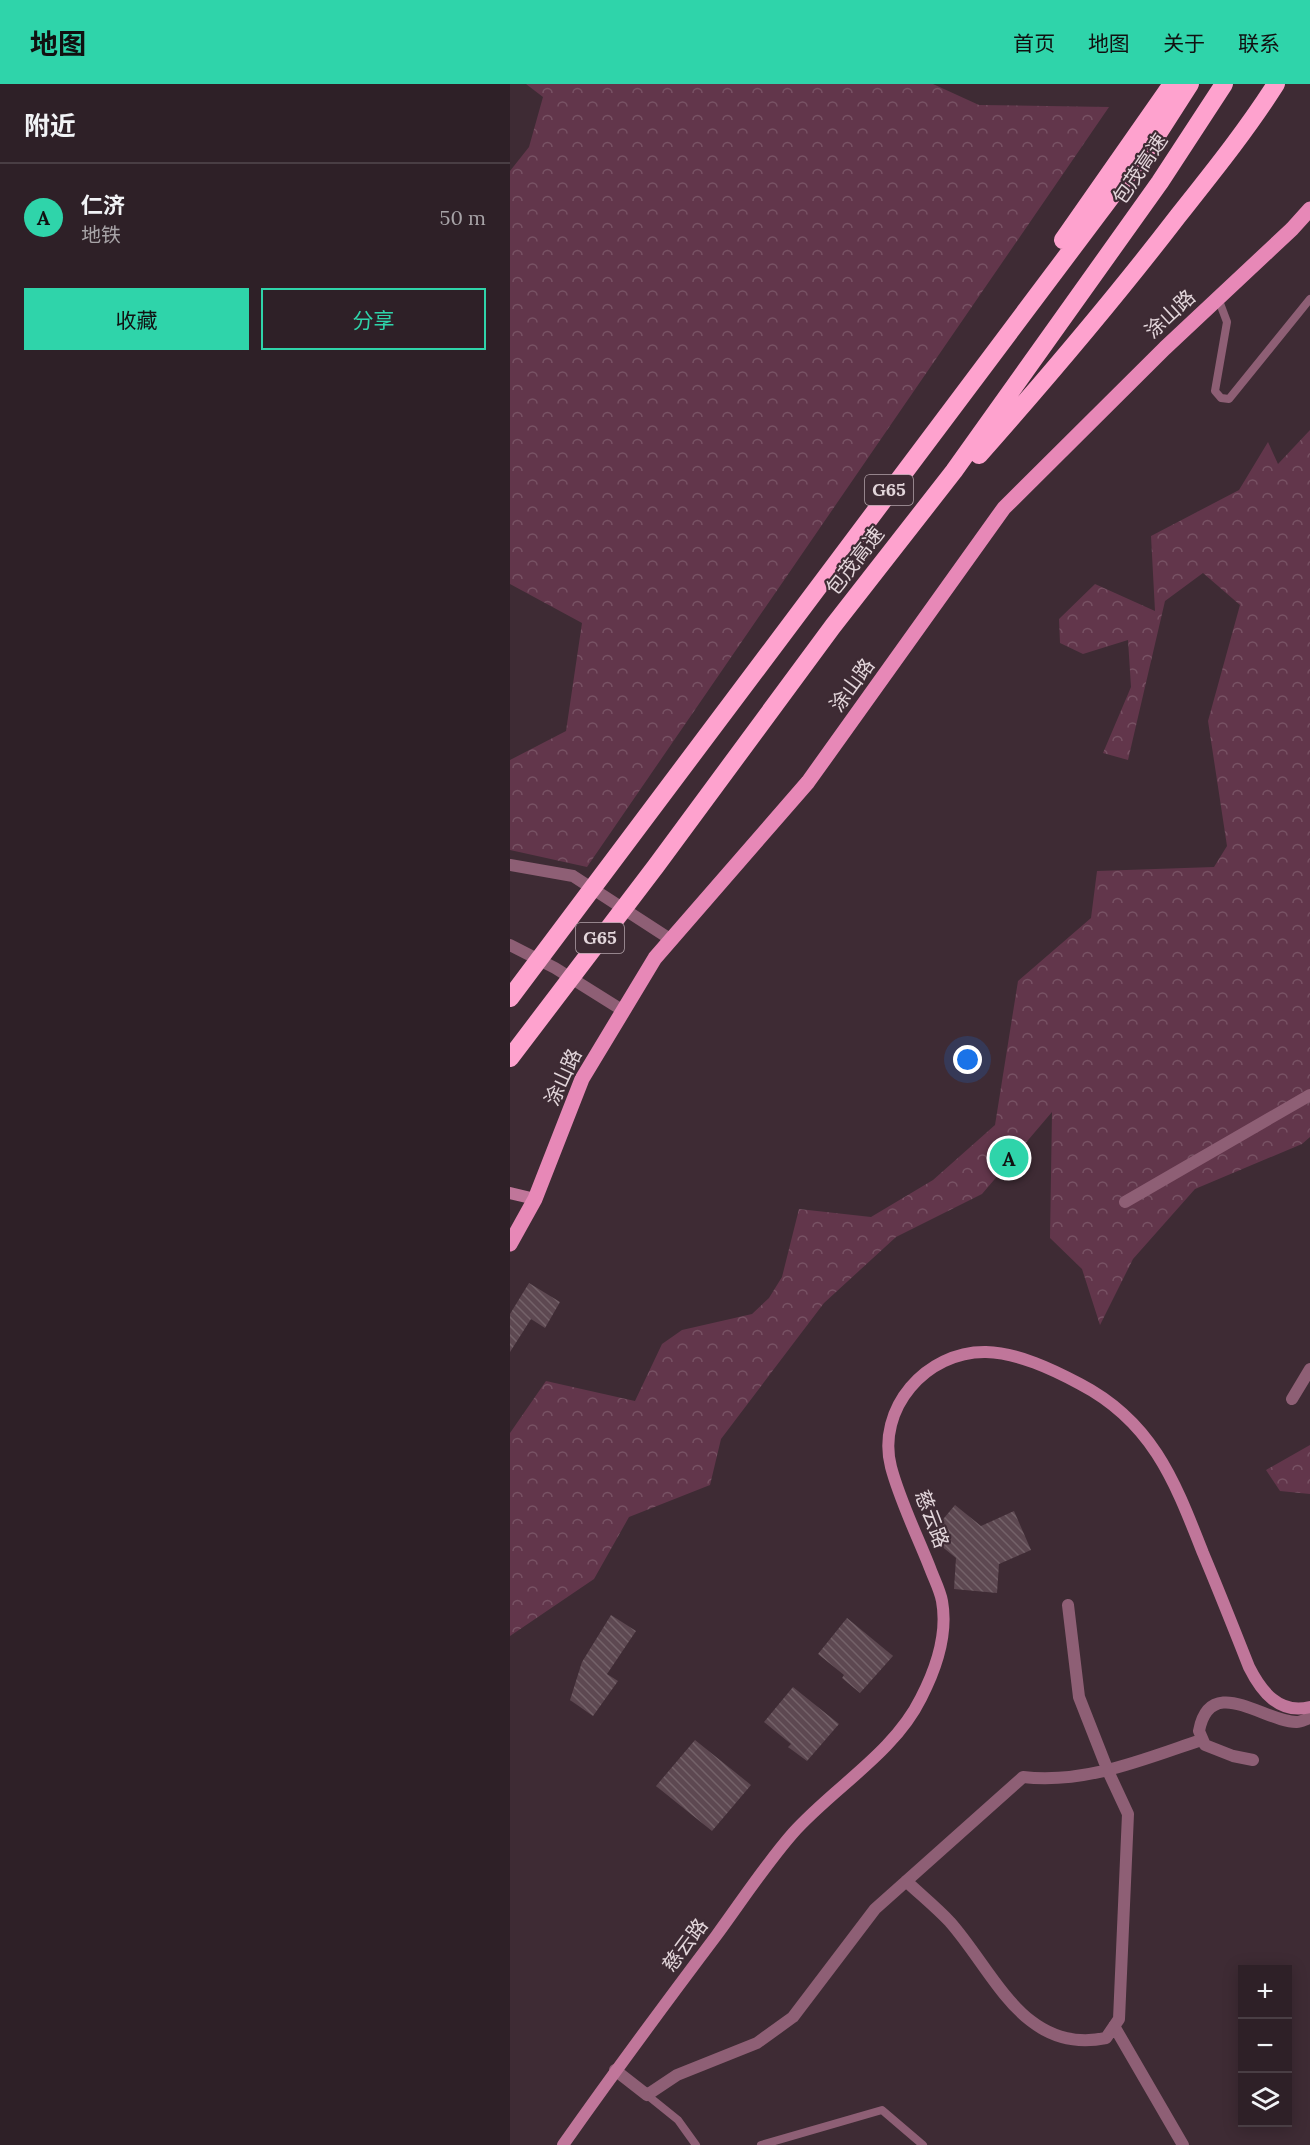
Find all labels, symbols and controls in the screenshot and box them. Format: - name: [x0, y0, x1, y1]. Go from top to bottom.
- text: 地图: [30, 26, 86, 62]
- text: 首页: [1013, 30, 1055, 57]
- text: 地图: [1088, 30, 1130, 57]
- text: 关于: [1163, 30, 1205, 57]
- text: 联系: [1238, 30, 1280, 57]
- text: 附近: [24, 109, 76, 142]
- street label: 包茂高速: [1107, 129, 1172, 209]
- text: 仁济: [81, 191, 125, 219]
- text: A: [37, 205, 50, 230]
- text: 50 m: [440, 205, 486, 230]
- text: 地铁: [81, 222, 121, 247]
- street label: 涂山路: [1139, 284, 1200, 343]
- button: 收藏: [24, 288, 249, 350]
- button: 分享: [261, 288, 486, 350]
- road number: G65: [865, 475, 913, 505]
- street label: 包茂高速: [820, 521, 889, 600]
- street label: 涂山路: [824, 653, 879, 716]
- road number: G65: [576, 923, 624, 953]
- street label: 涂山路: [539, 1044, 587, 1109]
- your location: [953, 1045, 982, 1074]
- pin: A: [990, 1136, 1028, 1180]
- street label: 慈云路: [910, 1486, 955, 1551]
- street label: 慈云路: [657, 1913, 713, 1976]
- map controls: [1238, 1965, 1292, 2127]
- button: +: [1238, 1965, 1292, 2019]
- button: −: [1238, 2019, 1292, 2073]
- button: layers: [1238, 2073, 1292, 2127]

